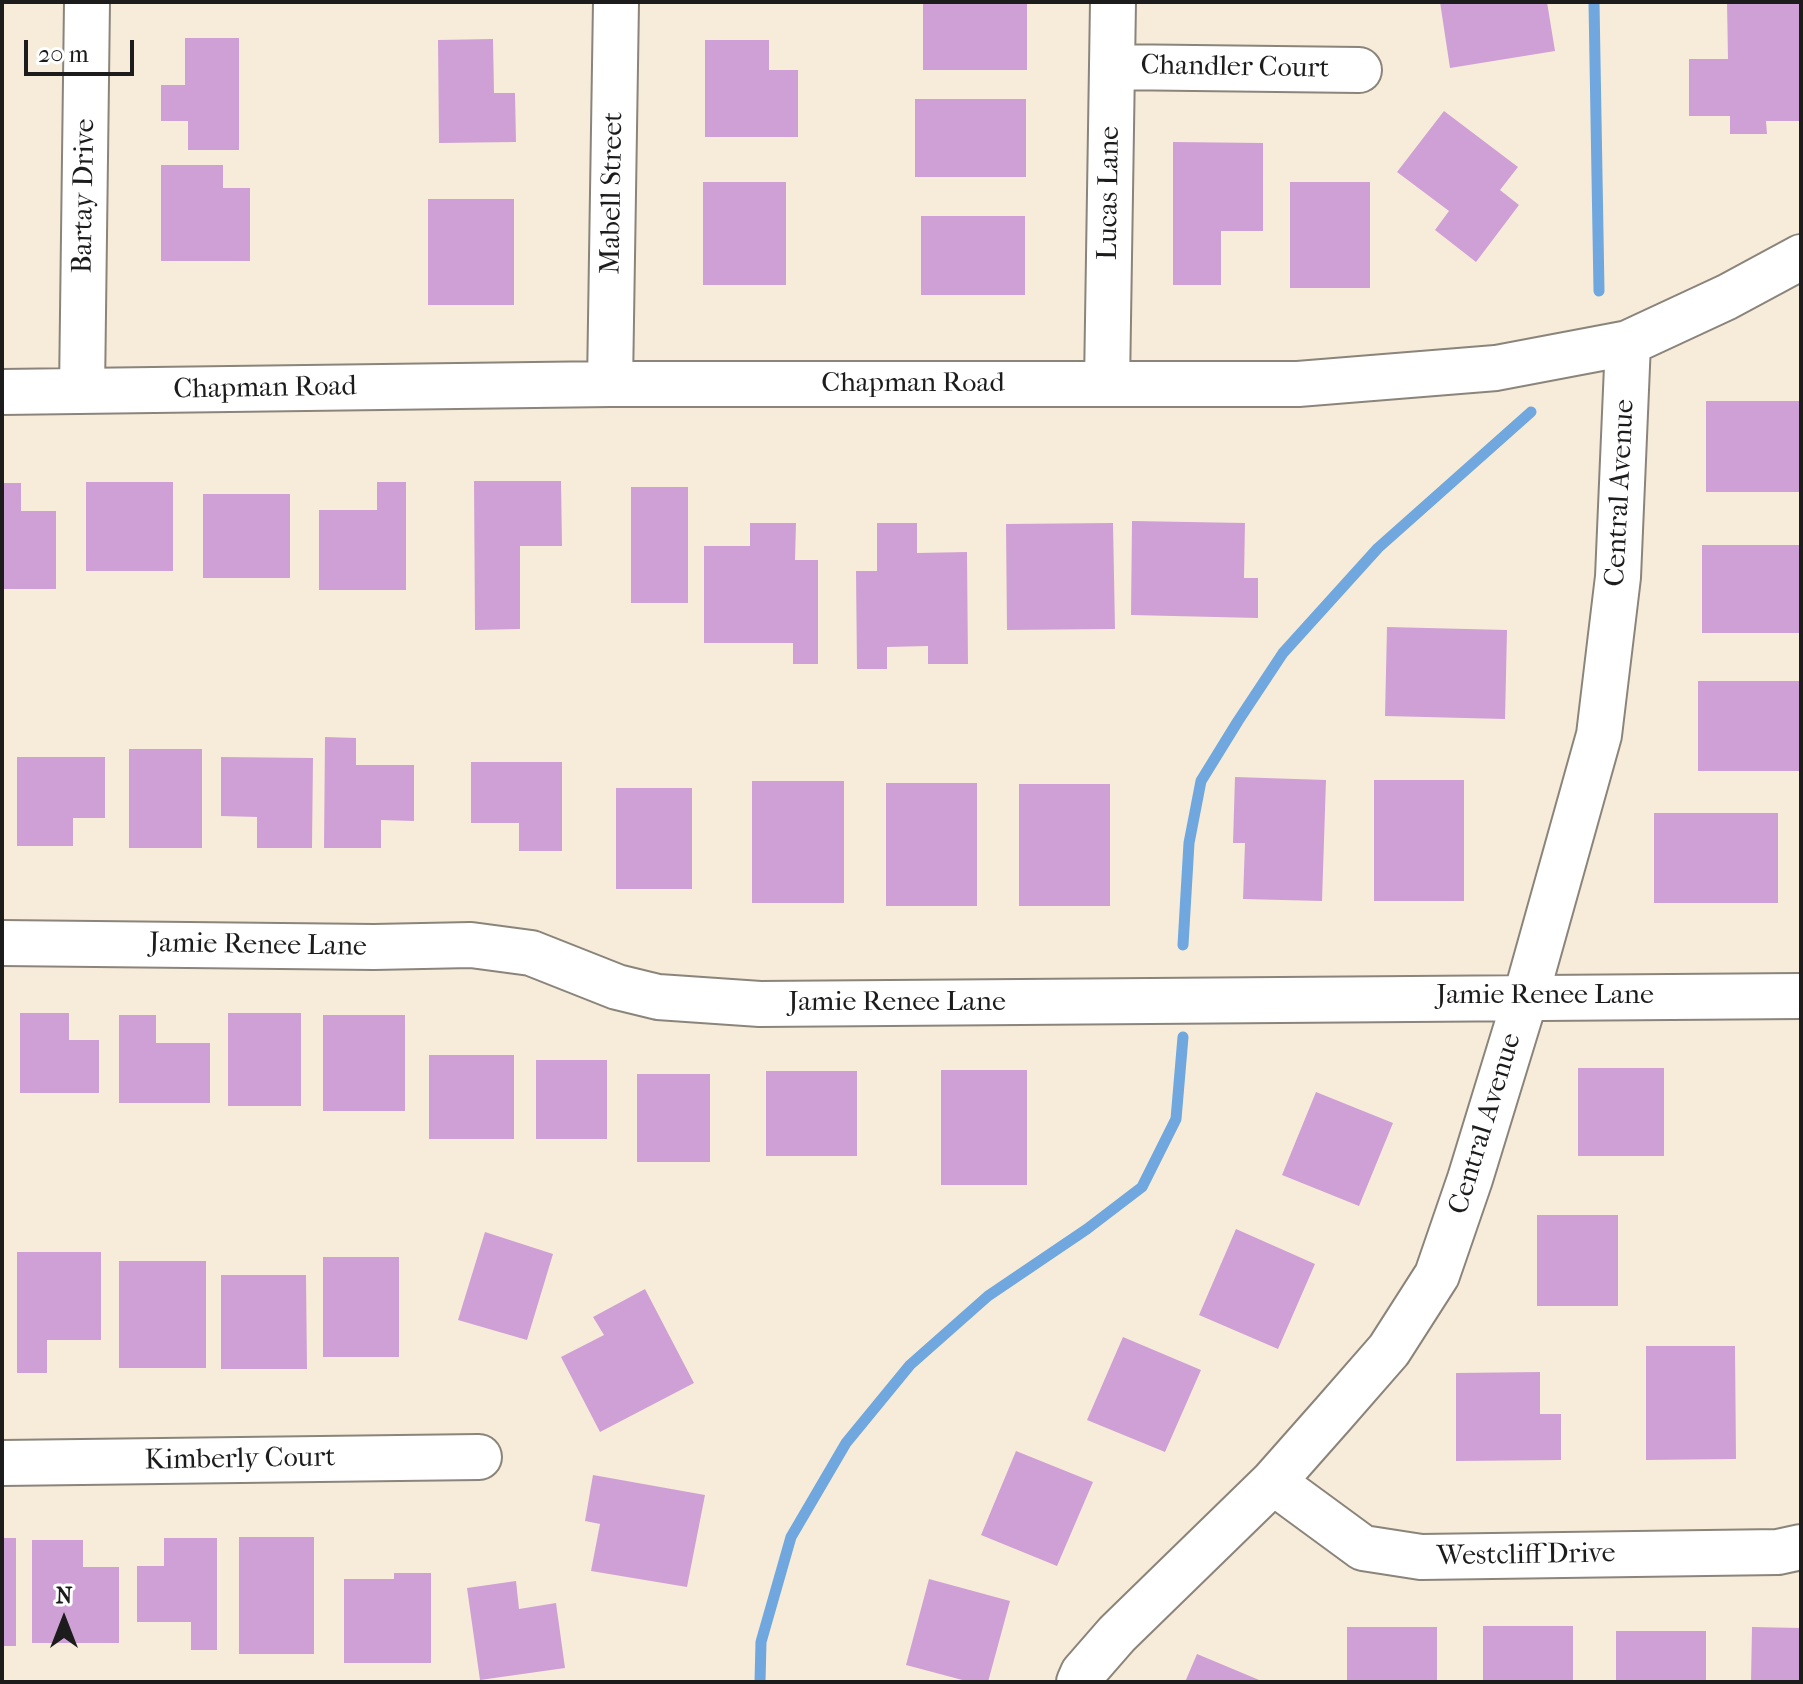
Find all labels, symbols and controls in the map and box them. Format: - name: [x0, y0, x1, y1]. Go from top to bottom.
- scale bar: [28, 24, 138, 74]
- text: 20 m: [38, 40, 89, 68]
- street label: Chandler Court: [1140, 50, 1330, 86]
- street label: Mabell Street: [595, 112, 631, 274]
- street label: Bartay Drive: [67, 118, 103, 274]
- street label: Lucas Lane: [1092, 126, 1128, 260]
- street label: Chapman Road: [821, 367, 1005, 401]
- street label: Chapman Road: [173, 371, 357, 407]
- street label: Central Avenue: [1599, 398, 1643, 588]
- street label: Jamie Renee Lane: [149, 927, 367, 965]
- street label: Jamie Renee Lane: [1436, 979, 1654, 1013]
- street label: Jamie Renee Lane: [788, 986, 1006, 1020]
- street label: Central Avenue: [1442, 1029, 1530, 1219]
- street label: Kimberly Court: [144, 1442, 336, 1478]
- street label: Westcliff Drive: [1436, 1538, 1616, 1574]
- north arrow: [24, 1580, 104, 1660]
- text: N: [56, 1583, 72, 1609]

